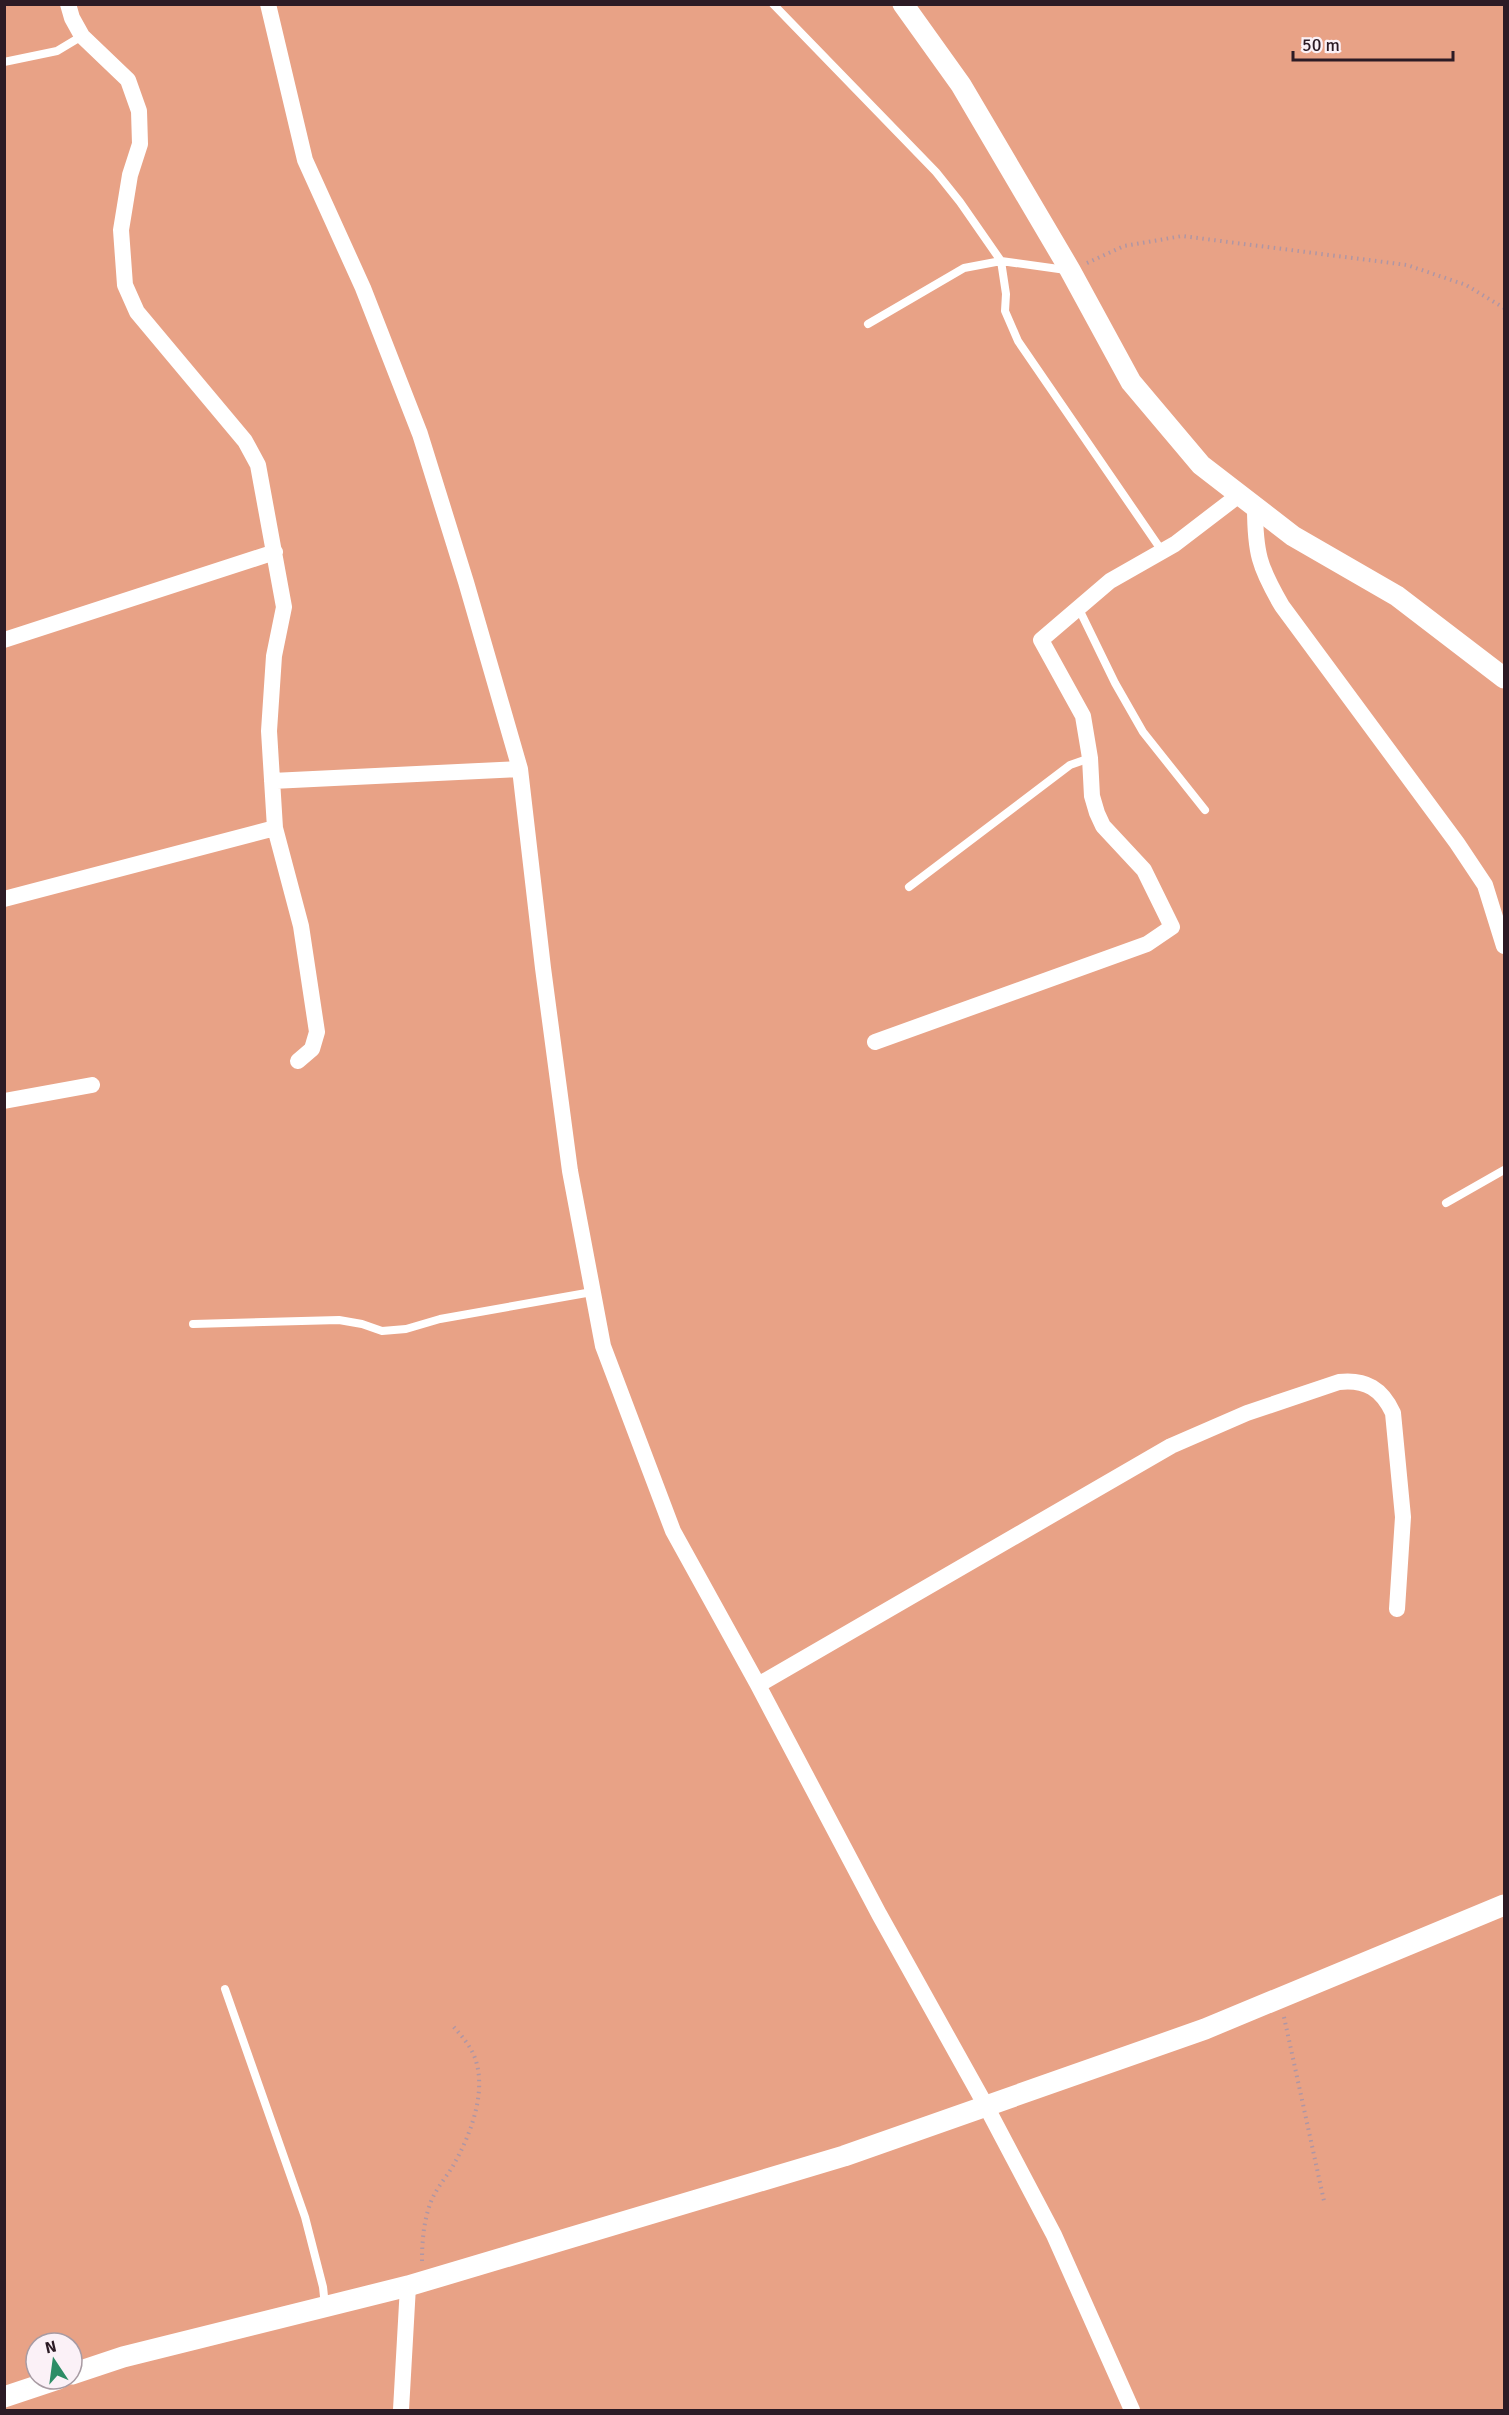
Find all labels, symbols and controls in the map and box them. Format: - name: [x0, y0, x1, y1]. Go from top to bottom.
- scale bar: [1293, 24, 1454, 62]
- text: 50 m: [1302, 34, 1340, 56]
- north arrow: [24, 2331, 84, 2391]
- text: N: [43, 2336, 59, 2358]

